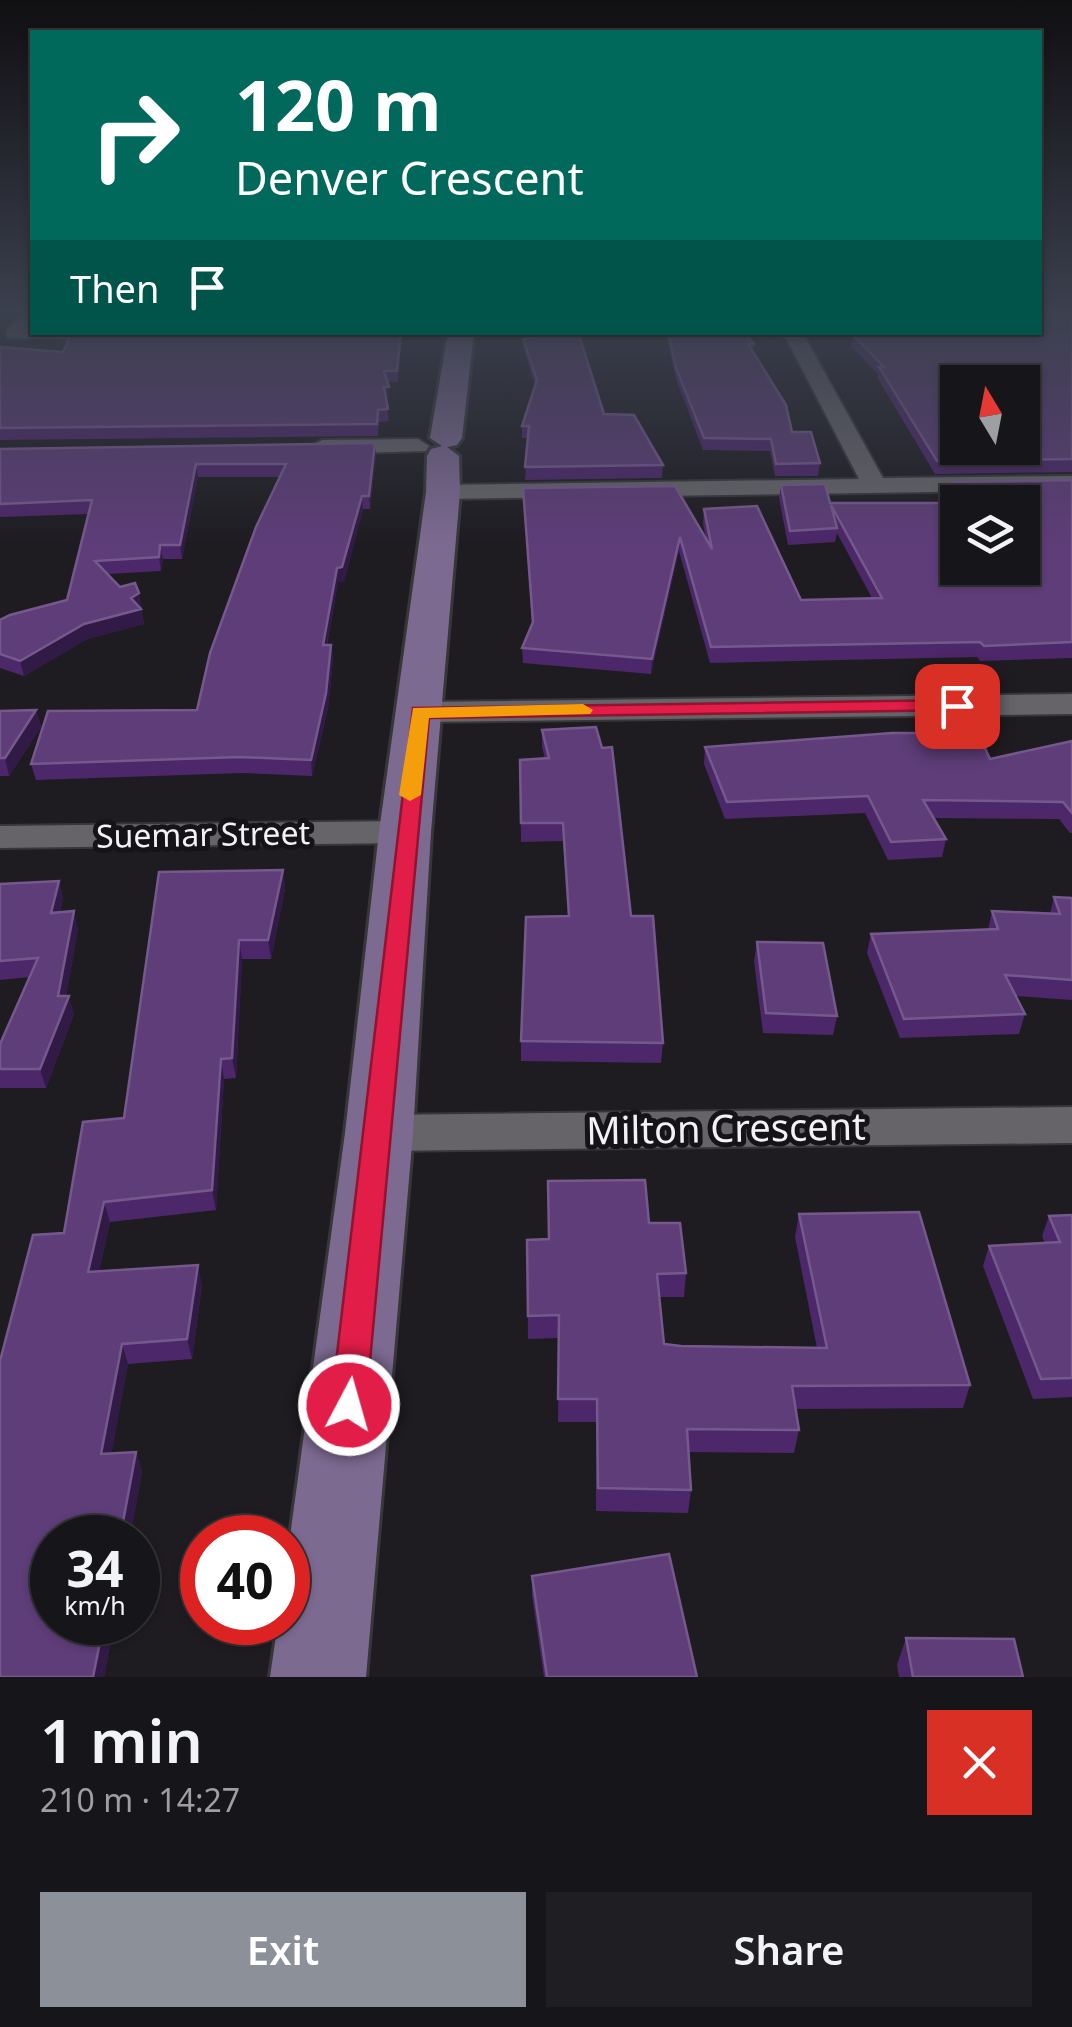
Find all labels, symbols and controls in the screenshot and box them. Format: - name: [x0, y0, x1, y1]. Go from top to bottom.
- text: 120 m: [235, 56, 442, 152]
- icon: right: [70, 70, 200, 200]
- text: Denver Crescent: [235, 147, 584, 208]
- icon: arrive: [180, 260, 235, 315]
- text: Then: [70, 262, 160, 314]
- north arrow: [940, 365, 1040, 465]
- map controls: [940, 365, 1040, 585]
- button: layers: [940, 485, 1040, 585]
- pin: [915, 664, 1000, 749]
- icon: arrive: [930, 679, 985, 734]
- street label: Suemar Street: [96, 810, 310, 857]
- street label: Milton Crescent: [586, 1099, 866, 1155]
- position arrow: [297, 1353, 401, 1457]
- speed limit sign: 40: [180, 1515, 310, 1645]
- text: 34: [66, 1534, 124, 1602]
- text: km/h: [64, 1588, 126, 1622]
- text: 1 min: [40, 1699, 203, 1781]
- button: close: [927, 1710, 1032, 1815]
- text: 210 m · 14:27: [40, 1778, 240, 1821]
- button: Exit: [40, 1892, 526, 2007]
- button: Share: [546, 1892, 1032, 2007]

